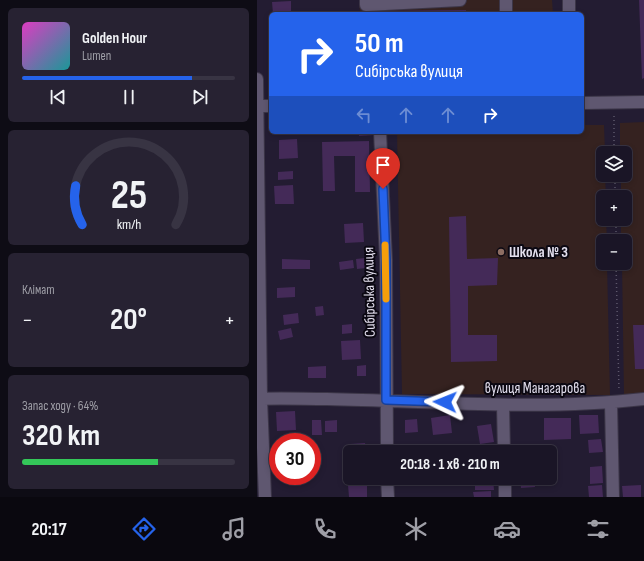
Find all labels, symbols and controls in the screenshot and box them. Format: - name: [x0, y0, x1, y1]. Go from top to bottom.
- text: 50 m: [355, 27, 404, 60]
- icon: right: [289, 28, 341, 80]
- text: Golden Hour: [82, 29, 147, 48]
- text: Lumen: [82, 48, 111, 64]
- text: Сибірська вулиця: [355, 61, 463, 82]
- icon: previous: [47, 86, 69, 108]
- icon: pause: [118, 86, 140, 108]
- icon: next: [189, 86, 211, 108]
- icon: left: [353, 104, 375, 126]
- icon: ahead: [395, 104, 417, 126]
- icon: ahead: [437, 104, 459, 126]
- icon: right: [479, 104, 501, 126]
- map controls: [596, 146, 632, 270]
- button: layers: [596, 146, 632, 182]
- pin: [366, 148, 400, 189]
- icon: arrive: [372, 154, 394, 176]
- text: 25: [110, 171, 147, 220]
- button: +: [596, 190, 632, 226]
- text: km/h: [116, 216, 141, 233]
- button: −: [596, 234, 632, 270]
- place label: Школа № 3: [509, 243, 568, 262]
- street label: Сибірська вулиця: [359, 247, 380, 337]
- marker: Школа № 3: [496, 247, 506, 257]
- text: Клімат: [22, 282, 55, 298]
- text: 20°: [110, 302, 147, 338]
- text: −: [22, 307, 33, 334]
- text: +: [224, 307, 235, 334]
- street label: вулиця Манагарова: [485, 379, 585, 398]
- position arrow: [424, 381, 466, 423]
- text: Запас ходу · 64%: [22, 398, 99, 414]
- text: 320 km: [22, 418, 100, 454]
- speed limit sign: 30: [269, 433, 321, 485]
- text: 20:18 · 1 хв · 210 m: [400, 455, 500, 474]
- icon: directions: [130, 515, 158, 543]
- icon: music: [220, 515, 248, 543]
- icon: phone: [311, 515, 339, 543]
- icon: climate: [402, 515, 430, 543]
- icon: car: [493, 515, 521, 543]
- icon: filters: [584, 515, 612, 543]
- text: 20:17: [31, 519, 67, 540]

